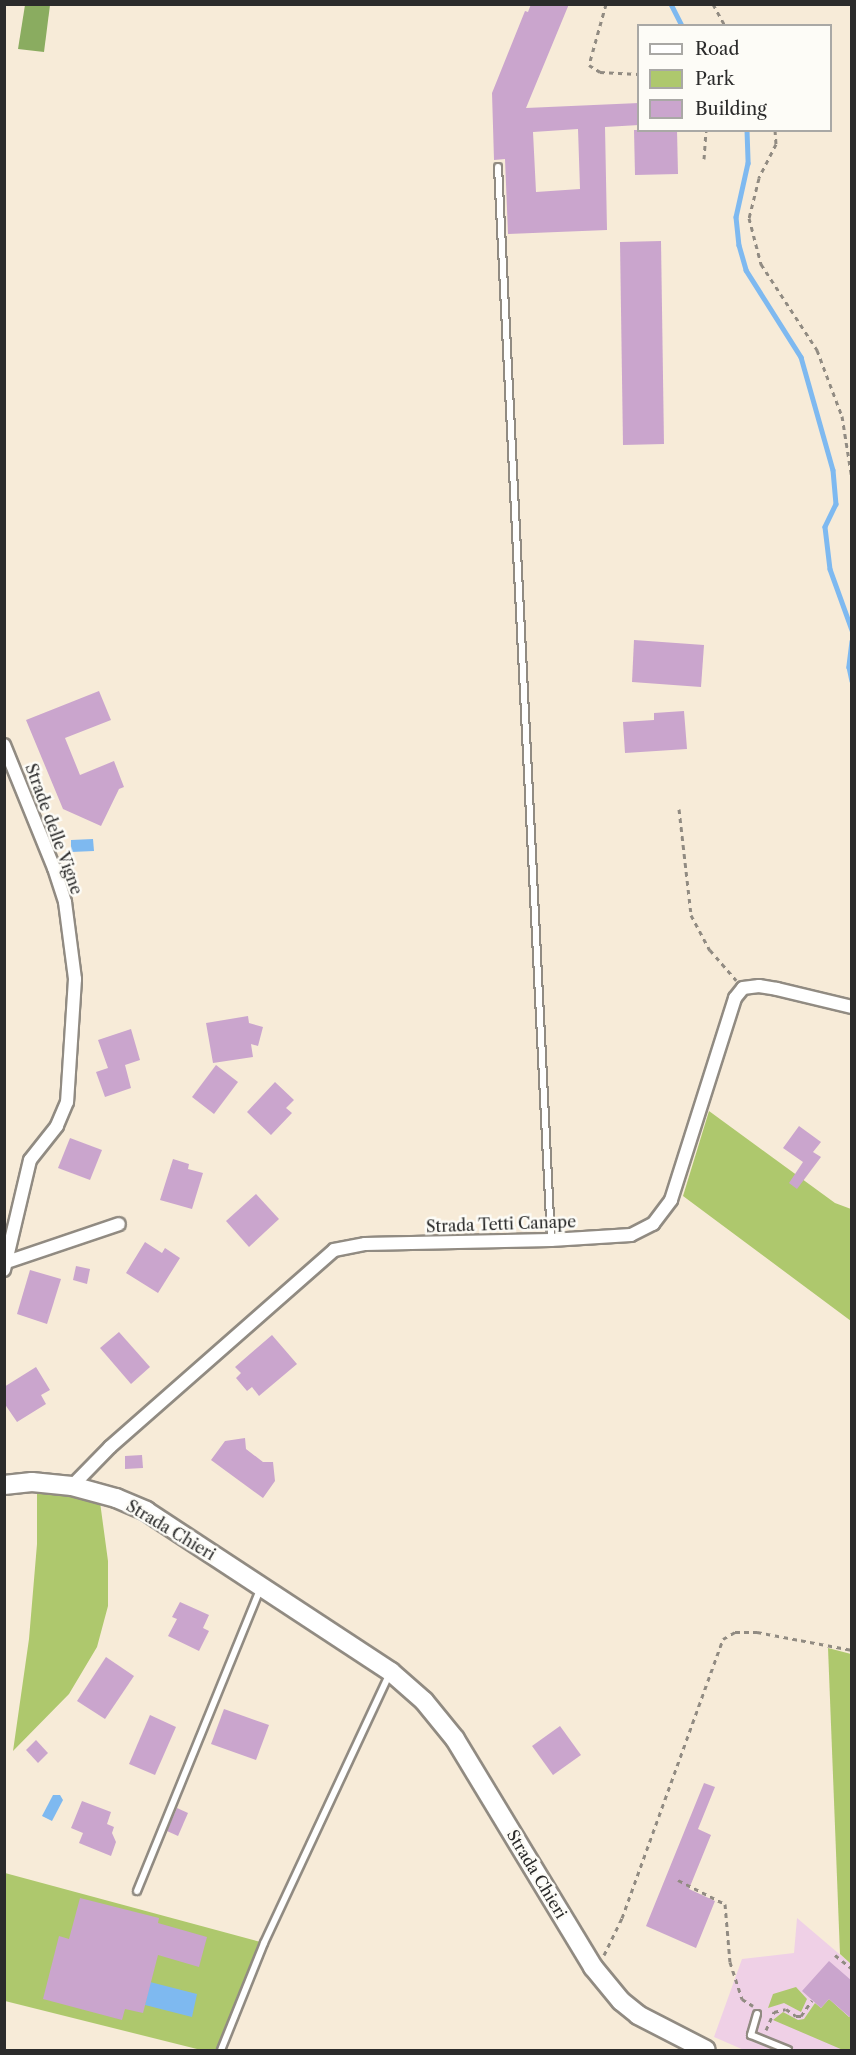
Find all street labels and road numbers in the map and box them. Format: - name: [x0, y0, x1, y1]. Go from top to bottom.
- street label: Strade delle Vigne: [21, 761, 87, 897]
- street label: Strada Tetti Canape: [425, 1212, 577, 1236]
- street label: Strada Chieri: [123, 1496, 219, 1564]
- street label: Strada Chieri: [503, 1826, 571, 1922]

